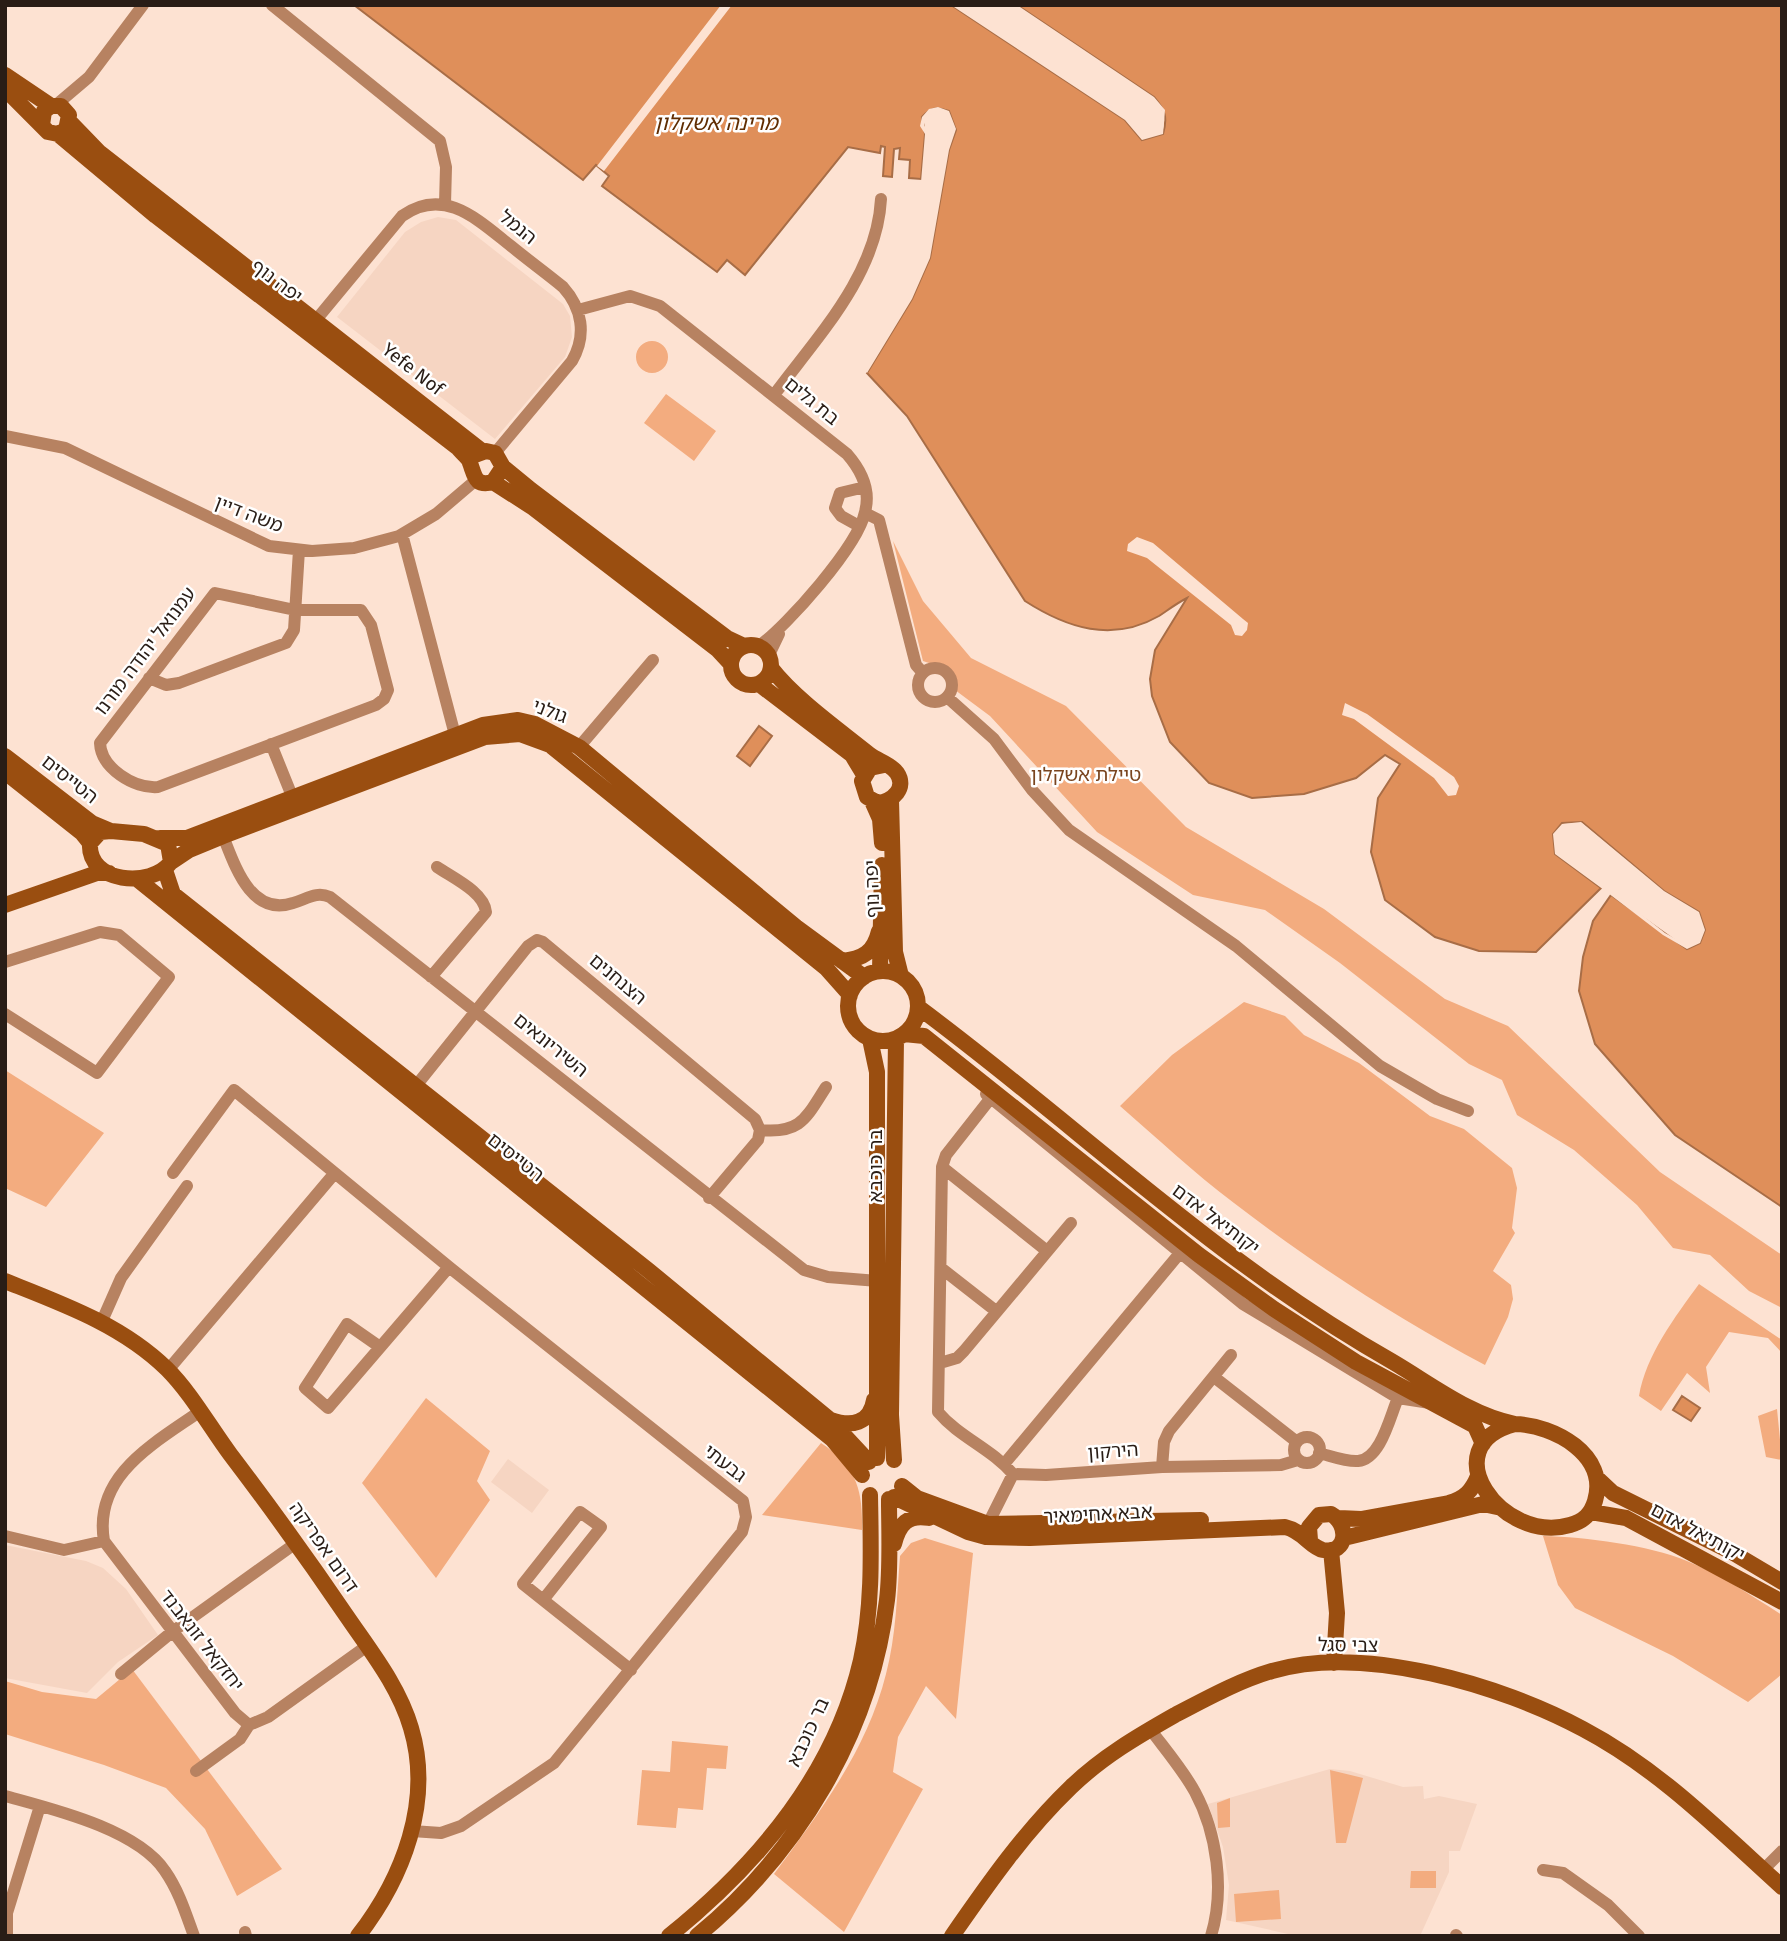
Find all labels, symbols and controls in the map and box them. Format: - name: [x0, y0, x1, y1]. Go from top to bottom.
- water label: מרינה אשקלון: [654, 110, 780, 136]
- street label: הנמל: [495, 205, 541, 249]
- street label: יפה נוף: [247, 254, 307, 308]
- street label: Yefe Nof: [378, 338, 450, 401]
- street label: בת גלים: [780, 372, 844, 430]
- street label: משה דיין: [212, 491, 286, 537]
- street label: עמנואל יהודה מורנו: [89, 583, 201, 719]
- street label: גולני: [529, 694, 571, 728]
- street label: הטייסים: [37, 750, 103, 808]
- park label: טיילת אשקלון: [1031, 763, 1141, 786]
- street label: יפה נוף: [859, 859, 885, 919]
- street label: הצנחנים: [585, 949, 651, 1009]
- street label: השיריונאים: [509, 1008, 593, 1082]
- street label: הטייסים: [483, 1128, 549, 1186]
- street label: בר כוכבא: [864, 1129, 887, 1203]
- street label: יקותיאל אדם: [1168, 1179, 1264, 1259]
- street label: הירקון: [1087, 1438, 1139, 1464]
- street label: גבעתי: [699, 1439, 751, 1487]
- street label: דרום אפריקה: [284, 1497, 364, 1597]
- street label: יקותיאל אדם: [1647, 1498, 1749, 1566]
- street label: אבא אחימאיר: [1043, 1500, 1153, 1528]
- street label: יחזקאל זונאבנד: [155, 1585, 249, 1695]
- street label: צבי סגל: [1318, 1633, 1378, 1657]
- street label: בר כוכבא: [782, 1694, 834, 1770]

